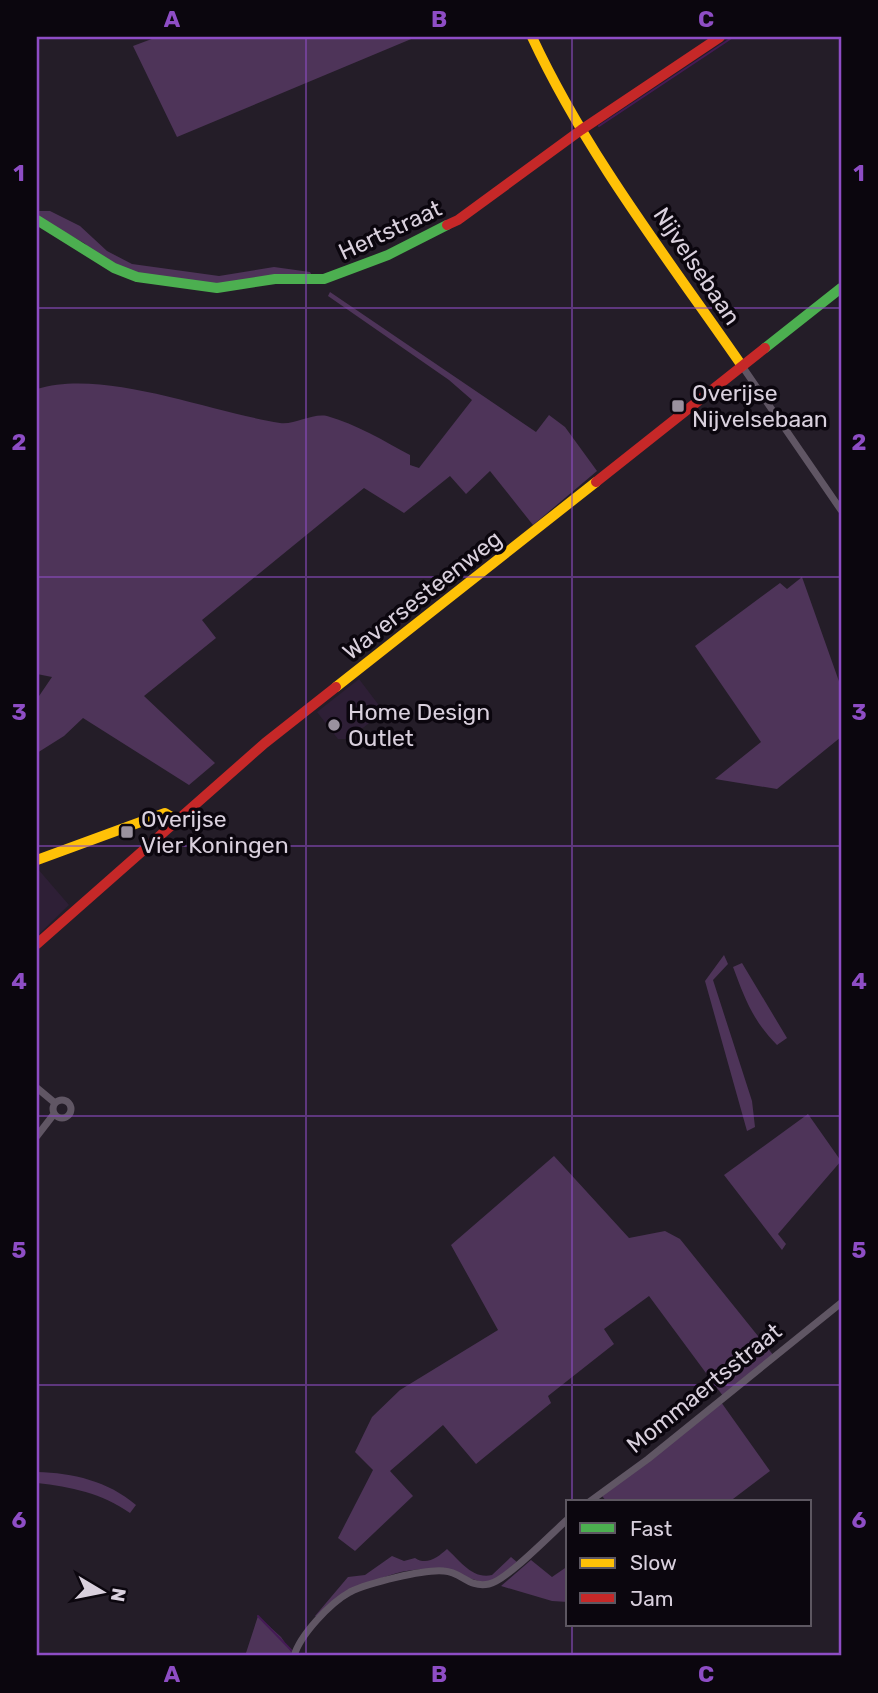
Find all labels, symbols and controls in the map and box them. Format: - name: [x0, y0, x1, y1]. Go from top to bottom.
- text: A: [164, 5, 181, 33]
- text: B: [431, 5, 447, 33]
- text: C: [698, 5, 714, 33]
- text: 1: [13, 159, 25, 187]
- text: 1: [853, 159, 865, 187]
- street label: Hertstraat: [334, 194, 446, 266]
- street label: Nijvelsebaan: [647, 202, 747, 330]
- place label: Overijse Nijvelsebaan: [692, 379, 828, 433]
- marker: Overijse Nijvelsebaan: [670, 398, 686, 414]
- text: 2: [12, 428, 26, 456]
- text: 2: [852, 428, 866, 456]
- street label: Waversesteenweg: [337, 524, 507, 666]
- text: 3: [11, 698, 27, 726]
- place label: Home Design Outlet: [348, 698, 490, 752]
- text: 3: [851, 698, 867, 726]
- marker: Home Design Outlet: [326, 717, 342, 733]
- place label: Overijse Vier Koningen: [141, 805, 289, 859]
- marker: Overijse Vier Koningen: [119, 824, 135, 840]
- text: 4: [11, 967, 27, 995]
- text: 4: [851, 967, 867, 995]
- text: 5: [12, 1236, 27, 1264]
- text: 5: [852, 1236, 867, 1264]
- street label: Mommaertsstraat: [621, 1317, 787, 1459]
- legend: [566, 1500, 812, 1626]
- text: 6: [12, 1506, 27, 1534]
- text: 6: [852, 1506, 867, 1534]
- text: Fast: [630, 1516, 672, 1541]
- text: Slow: [630, 1550, 677, 1575]
- north arrow: [66, 1556, 136, 1626]
- text: N: [106, 1586, 131, 1604]
- text: Jam: [630, 1586, 674, 1611]
- text: A: [164, 1660, 181, 1688]
- text: B: [431, 1660, 447, 1688]
- text: C: [698, 1660, 714, 1688]

